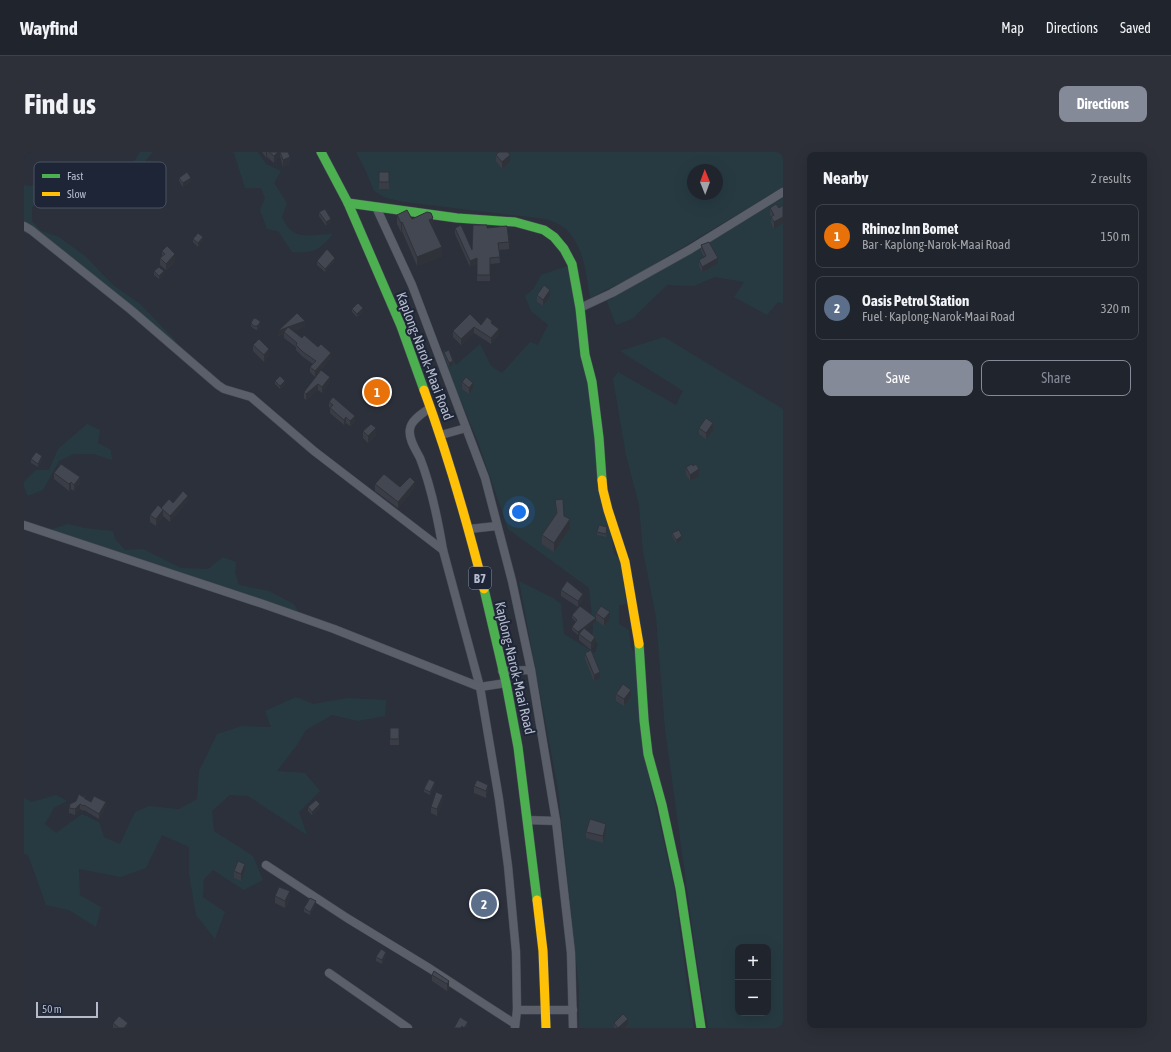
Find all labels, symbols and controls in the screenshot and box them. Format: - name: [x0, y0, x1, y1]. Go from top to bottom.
- text: Wayfind: [20, 17, 78, 39]
- text: Map: [1001, 20, 1024, 36]
- text: Directions: [1046, 20, 1098, 36]
- text: Saved: [1120, 20, 1151, 36]
- button: Directions: [1059, 86, 1147, 122]
- text: Find us: [24, 88, 96, 120]
- legend: [34, 162, 166, 208]
- north arrow: [687, 164, 723, 200]
- text: Nearby: [823, 168, 869, 188]
- text: Fast: [67, 170, 83, 182]
- text: 2 results: [1091, 171, 1131, 186]
- text: Slow: [67, 188, 86, 200]
- text: Rhinoz Inn Bomet: [862, 220, 958, 237]
- text: 1: [834, 229, 840, 244]
- text: 150 m: [1101, 229, 1130, 244]
- text: Bar · Kaplong-Narok-Maai Road: [862, 237, 1010, 252]
- street label: Kaplong-Narok-Maai Road: [393, 290, 457, 422]
- text: Oasis Petrol Station: [862, 292, 969, 309]
- text: 2: [834, 301, 840, 316]
- text: 320 m: [1101, 301, 1130, 316]
- text: Fuel · Kaplong-Narok-Maai Road: [862, 309, 1015, 324]
- button: Save: [823, 360, 973, 396]
- button: Share: [981, 360, 1131, 396]
- pin: 1: [364, 377, 390, 407]
- your location: [509, 502, 529, 522]
- road number: B7: [469, 567, 491, 589]
- street label: Kaplong-Narok-Maai Road: [492, 600, 538, 736]
- pin: 2: [471, 889, 497, 919]
- map controls: [735, 944, 771, 1016]
- button: +: [735, 944, 771, 980]
- button: −: [735, 980, 771, 1016]
- scale bar: [36, 1000, 98, 1019]
- text: 50 m: [42, 1003, 62, 1015]

